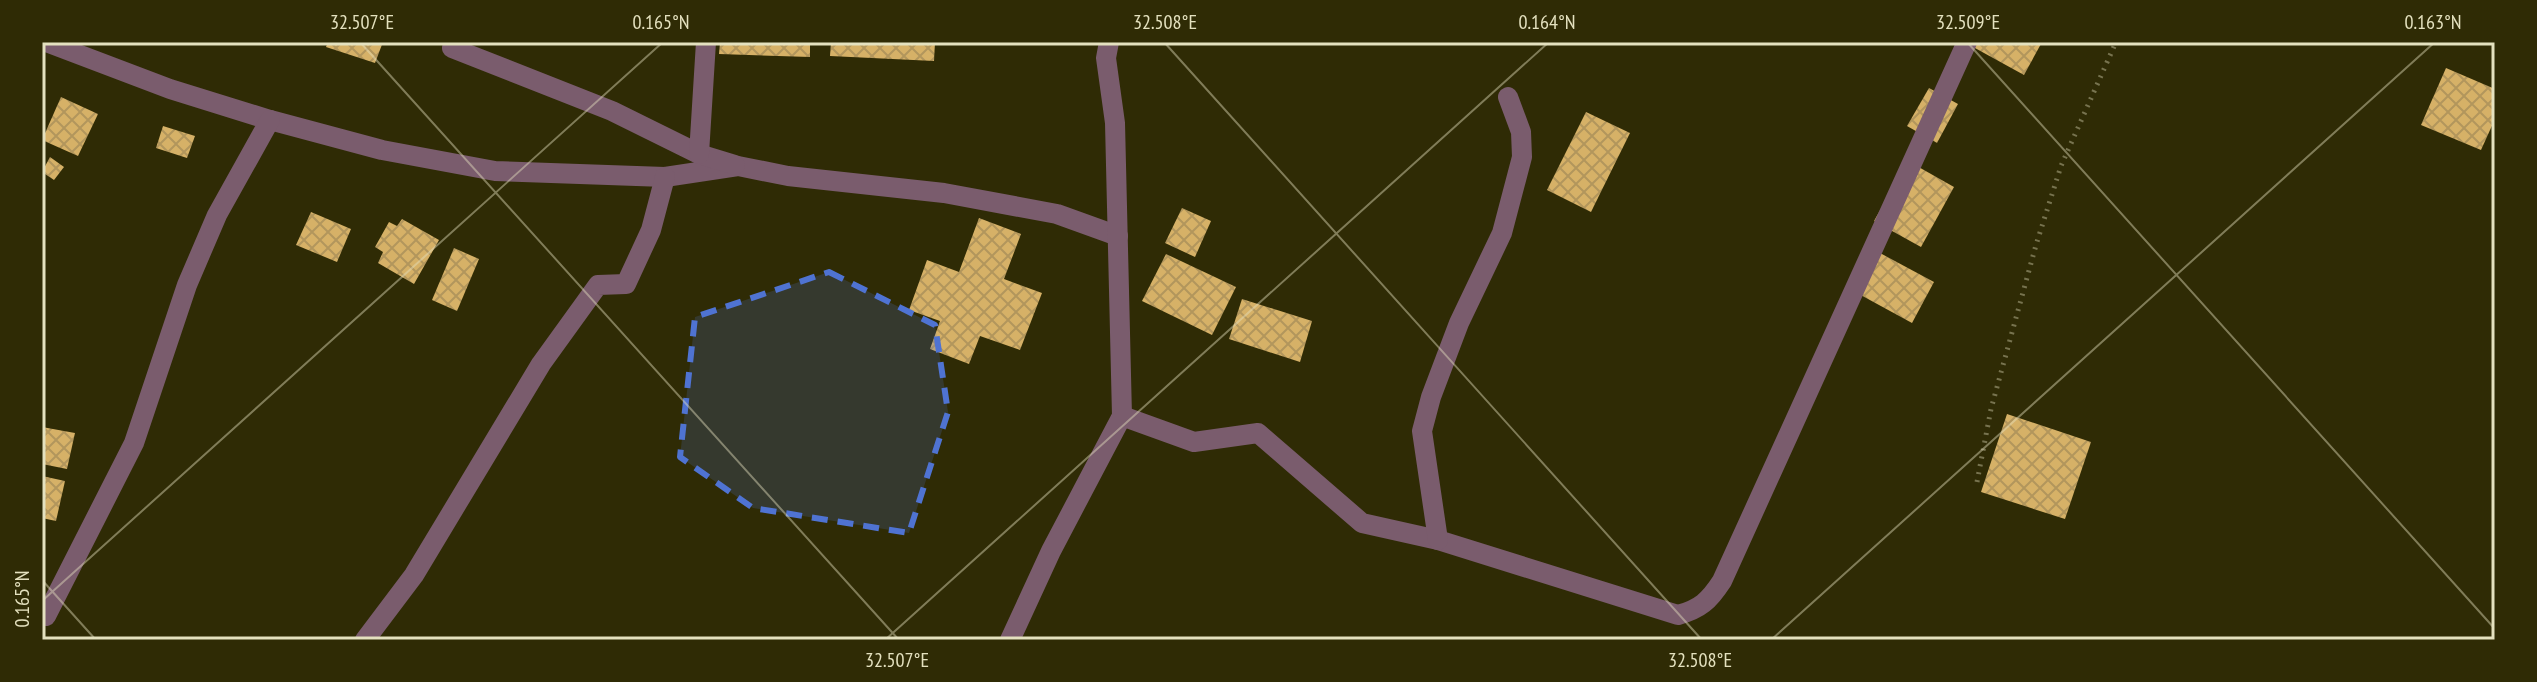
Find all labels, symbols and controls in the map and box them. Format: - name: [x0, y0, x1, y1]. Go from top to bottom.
- text: 32.507°E: [330, 9, 394, 35]
- text: 0.165°N: [632, 9, 690, 35]
- text: 32.508°E: [1133, 9, 1197, 35]
- text: 0.164°N: [1518, 9, 1576, 35]
- text: 32.509°E: [1936, 9, 2000, 35]
- text: 0.163°N: [2404, 9, 2462, 35]
- text: 0.165°N: [9, 570, 35, 628]
- text: 32.507°E: [865, 647, 929, 673]
- text: 32.508°E: [1668, 647, 1732, 673]

